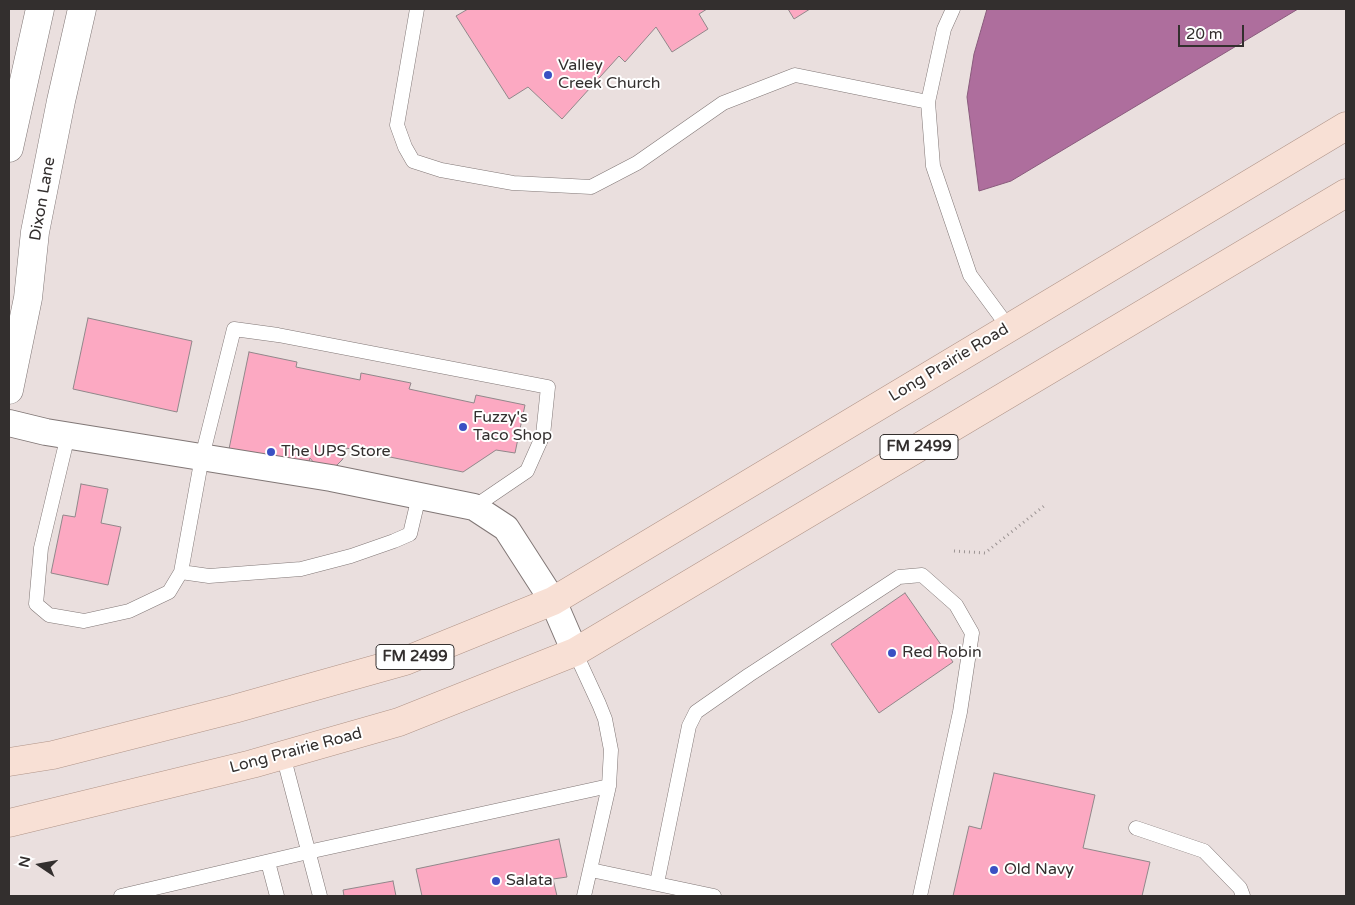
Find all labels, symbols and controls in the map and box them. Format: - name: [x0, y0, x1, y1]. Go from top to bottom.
- scale bar: [1180, 15, 1246, 47]
- text: 20 m: [1186, 25, 1223, 43]
- place label: Valley Creek Church: [558, 56, 661, 94]
- marker: Valley Creek Church: [542, 69, 554, 81]
- street label: Dixon Lane: [26, 156, 60, 242]
- street label: Long Prairie Road: [886, 320, 1012, 406]
- place label: Fuzzy's Taco Shop: [473, 408, 552, 446]
- marker: Fuzzy's Taco Shop: [457, 421, 469, 433]
- road number: FM 2499: [880, 434, 958, 460]
- place label: The UPS Store: [281, 442, 391, 462]
- marker: The UPS Store: [265, 446, 277, 458]
- place label: Red Robin: [902, 643, 982, 663]
- road number: FM 2499: [376, 644, 454, 670]
- marker: Red Robin: [886, 647, 898, 659]
- street label: Long Prairie Road: [228, 724, 364, 778]
- north arrow: [15, 840, 65, 890]
- text: N: [15, 855, 34, 869]
- place label: Old Navy: [1004, 860, 1074, 880]
- marker: Old Navy: [988, 864, 1000, 876]
- place label: Salata: [506, 871, 553, 891]
- marker: Salata: [490, 875, 502, 887]

